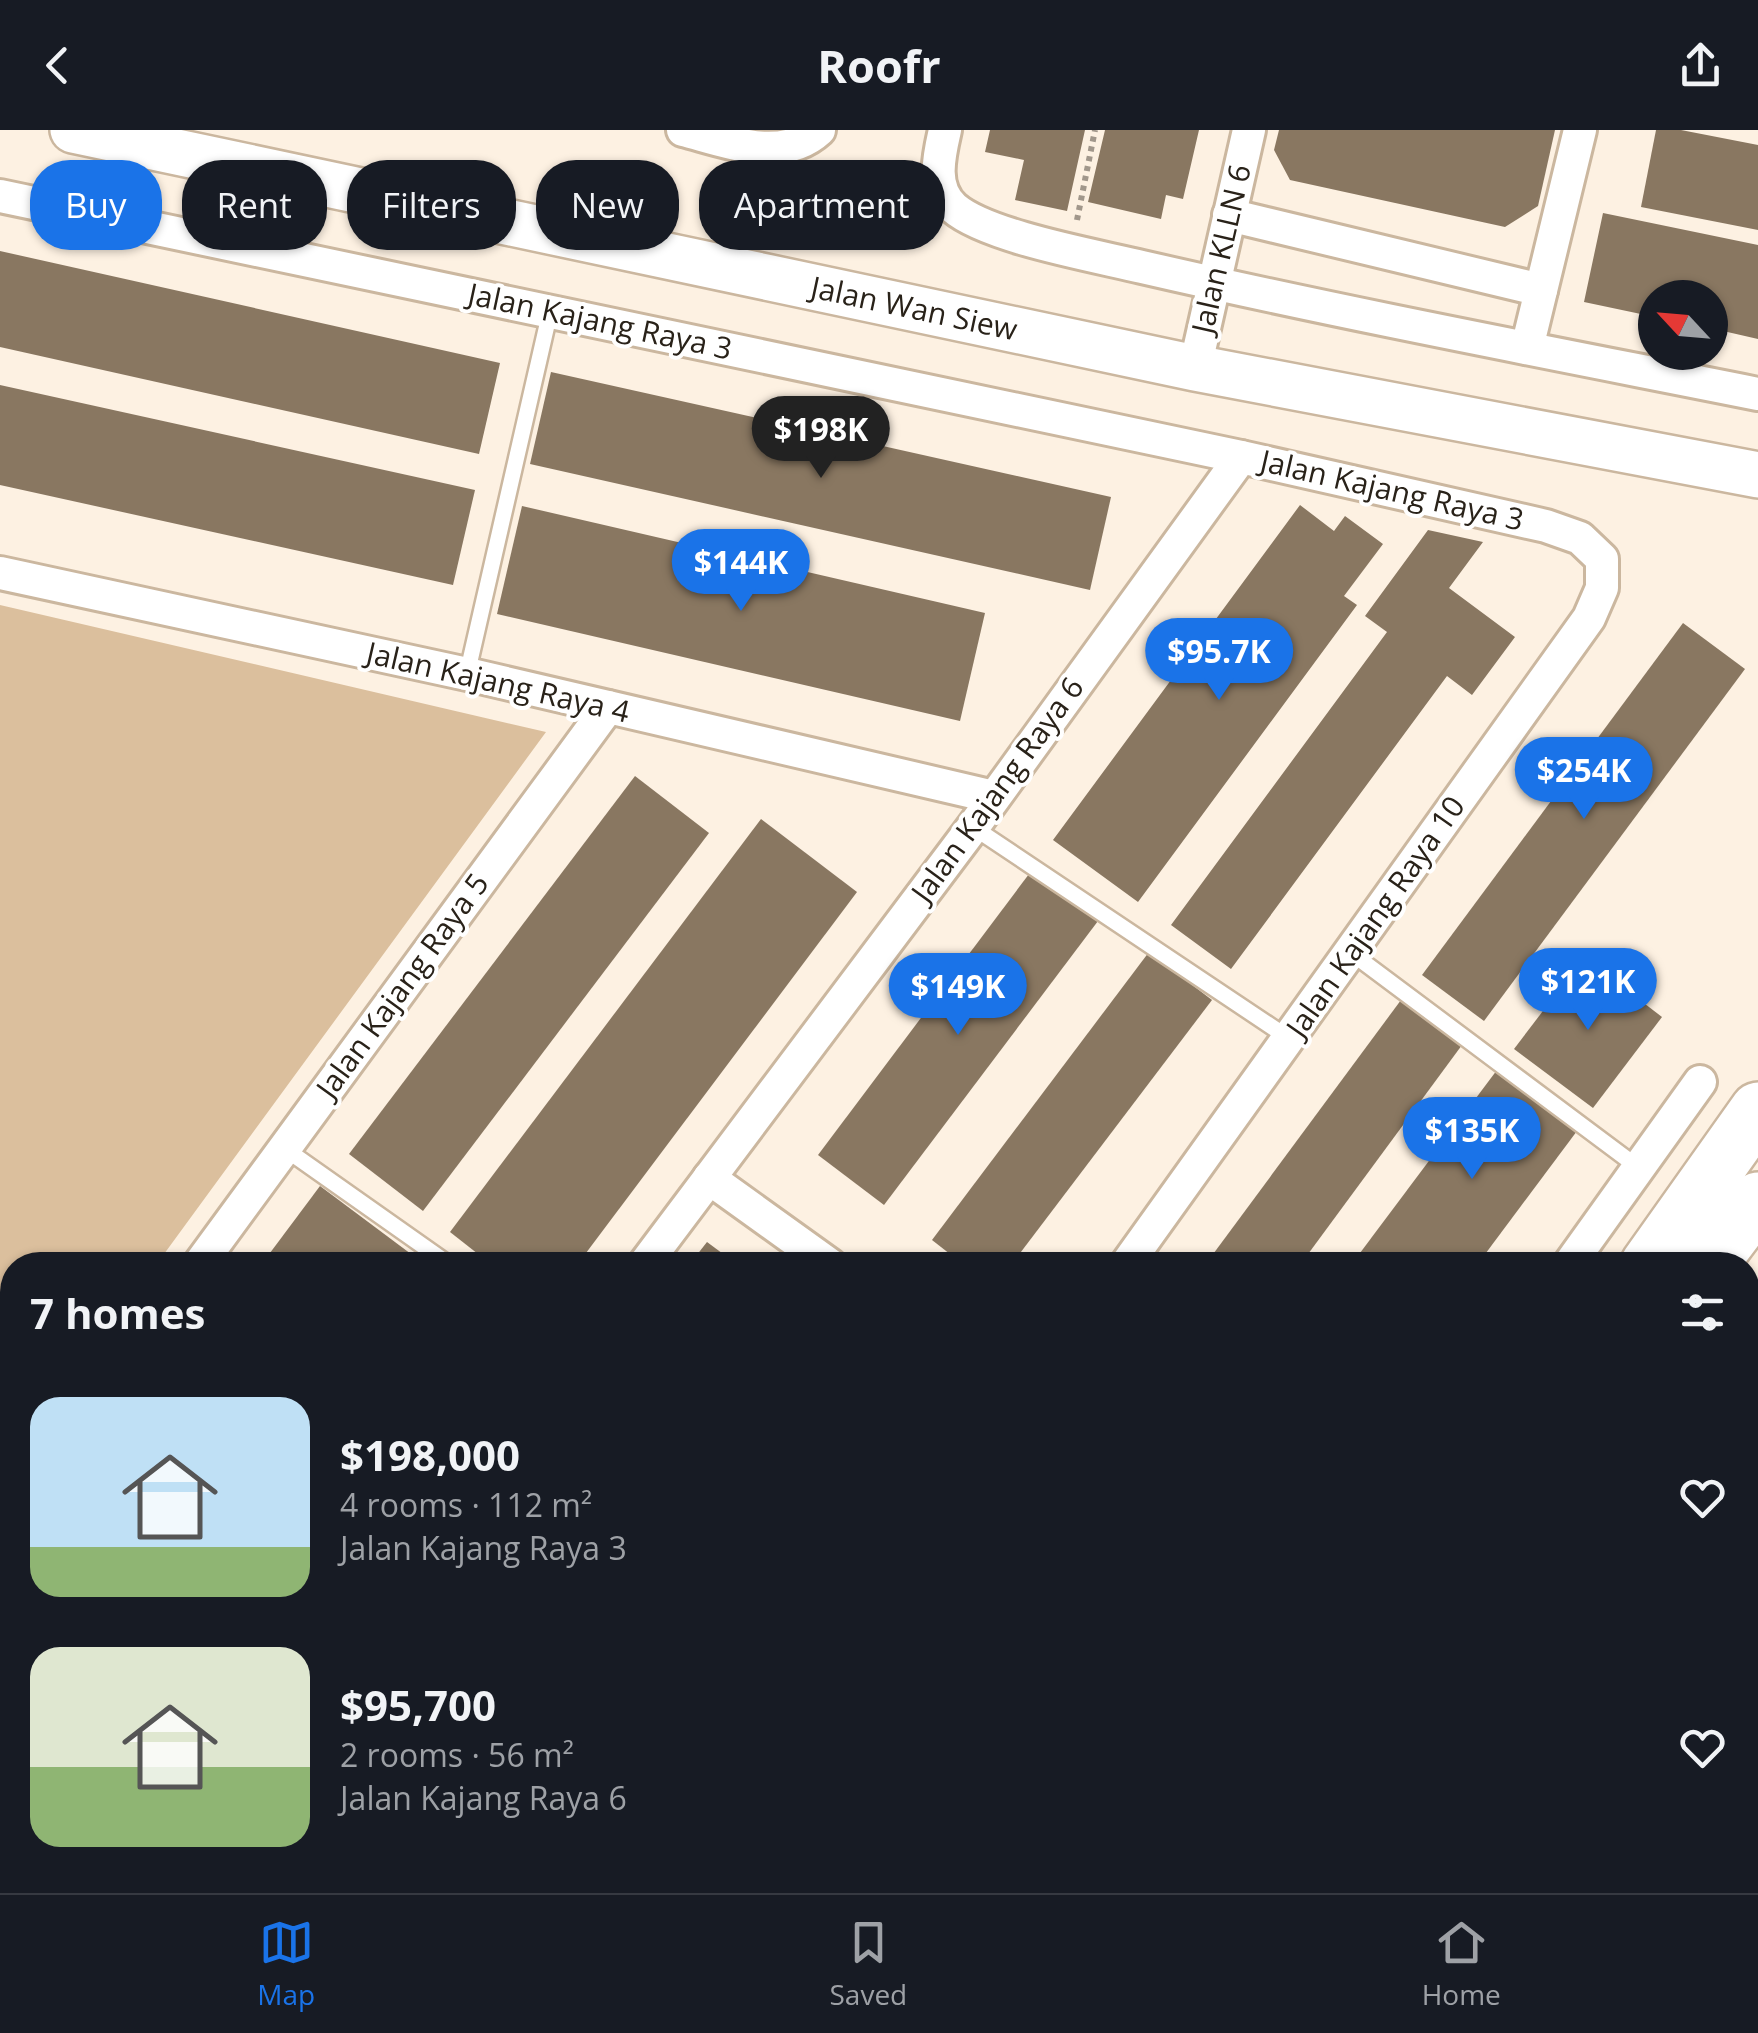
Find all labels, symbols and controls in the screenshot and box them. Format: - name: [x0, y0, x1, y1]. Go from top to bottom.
- text: Roofr: [817, 35, 941, 96]
- icon: back: [30, 38, 85, 93]
- icon: share: [1673, 38, 1728, 93]
- chip: Buy: [30, 160, 162, 250]
- chip: Rent: [182, 160, 327, 250]
- chip: Filters: [347, 160, 516, 250]
- chip: New: [536, 160, 679, 250]
- chip: Apartment: [699, 160, 945, 250]
- street label: Jalan KLLN 6: [1180, 160, 1260, 340]
- street label: Jalan Wan Siew: [804, 265, 1021, 349]
- street label: Jalan Kajang Raya 3: [462, 272, 736, 369]
- north arrow: [1638, 280, 1728, 370]
- map controls: [1638, 280, 1728, 370]
- pin: $198K: [751, 396, 891, 481]
- text: $198K: [774, 407, 868, 450]
- street label: Jalan Kajang Raya 3: [1254, 439, 1528, 540]
- pin: $144K: [671, 529, 811, 614]
- text: $144K: [694, 540, 788, 583]
- pin: $95.7K: [1138, 618, 1300, 703]
- text: $95.7K: [1167, 629, 1271, 672]
- street label: Jalan Kajang Raya 4: [360, 631, 634, 732]
- street label: Jalan Kajang Raya 6: [899, 668, 1092, 912]
- pin: $254K: [1514, 737, 1654, 822]
- text: $254K: [1537, 748, 1631, 791]
- street label: Jalan Kajang Raya 10: [1274, 787, 1474, 1047]
- street label: Jalan Kajang Raya 5: [304, 864, 497, 1108]
- pin: $121K: [1518, 948, 1658, 1033]
- pin: $149K: [888, 953, 1028, 1038]
- text: $121K: [1541, 959, 1635, 1002]
- text: $149K: [911, 964, 1005, 1007]
- pin: $135K: [1402, 1097, 1542, 1182]
- text: $135K: [1425, 1108, 1519, 1151]
- text: 7 homes: [30, 1284, 205, 1341]
- icon: filters: [1675, 1285, 1730, 1340]
- text: $198,000: [340, 1426, 520, 1483]
- icon: home: [110, 1437, 230, 1557]
- icon: heart: [1675, 1470, 1730, 1525]
- text: 4 rooms · 112 m²: [340, 1483, 592, 1526]
- text: Jalan Kajang Raya 3: [340, 1526, 627, 1569]
- text: $95,700: [340, 1676, 496, 1733]
- icon: home: [110, 1687, 230, 1807]
- icon: heart: [1675, 1720, 1730, 1775]
- text: 2 rooms · 56 m²: [340, 1733, 574, 1776]
- text: Jalan Kajang Raya 6: [340, 1776, 627, 1819]
- tab: Map: [257, 1915, 315, 2013]
- tab: Saved: [829, 1915, 907, 2013]
- tab: Home: [1422, 1915, 1501, 2013]

